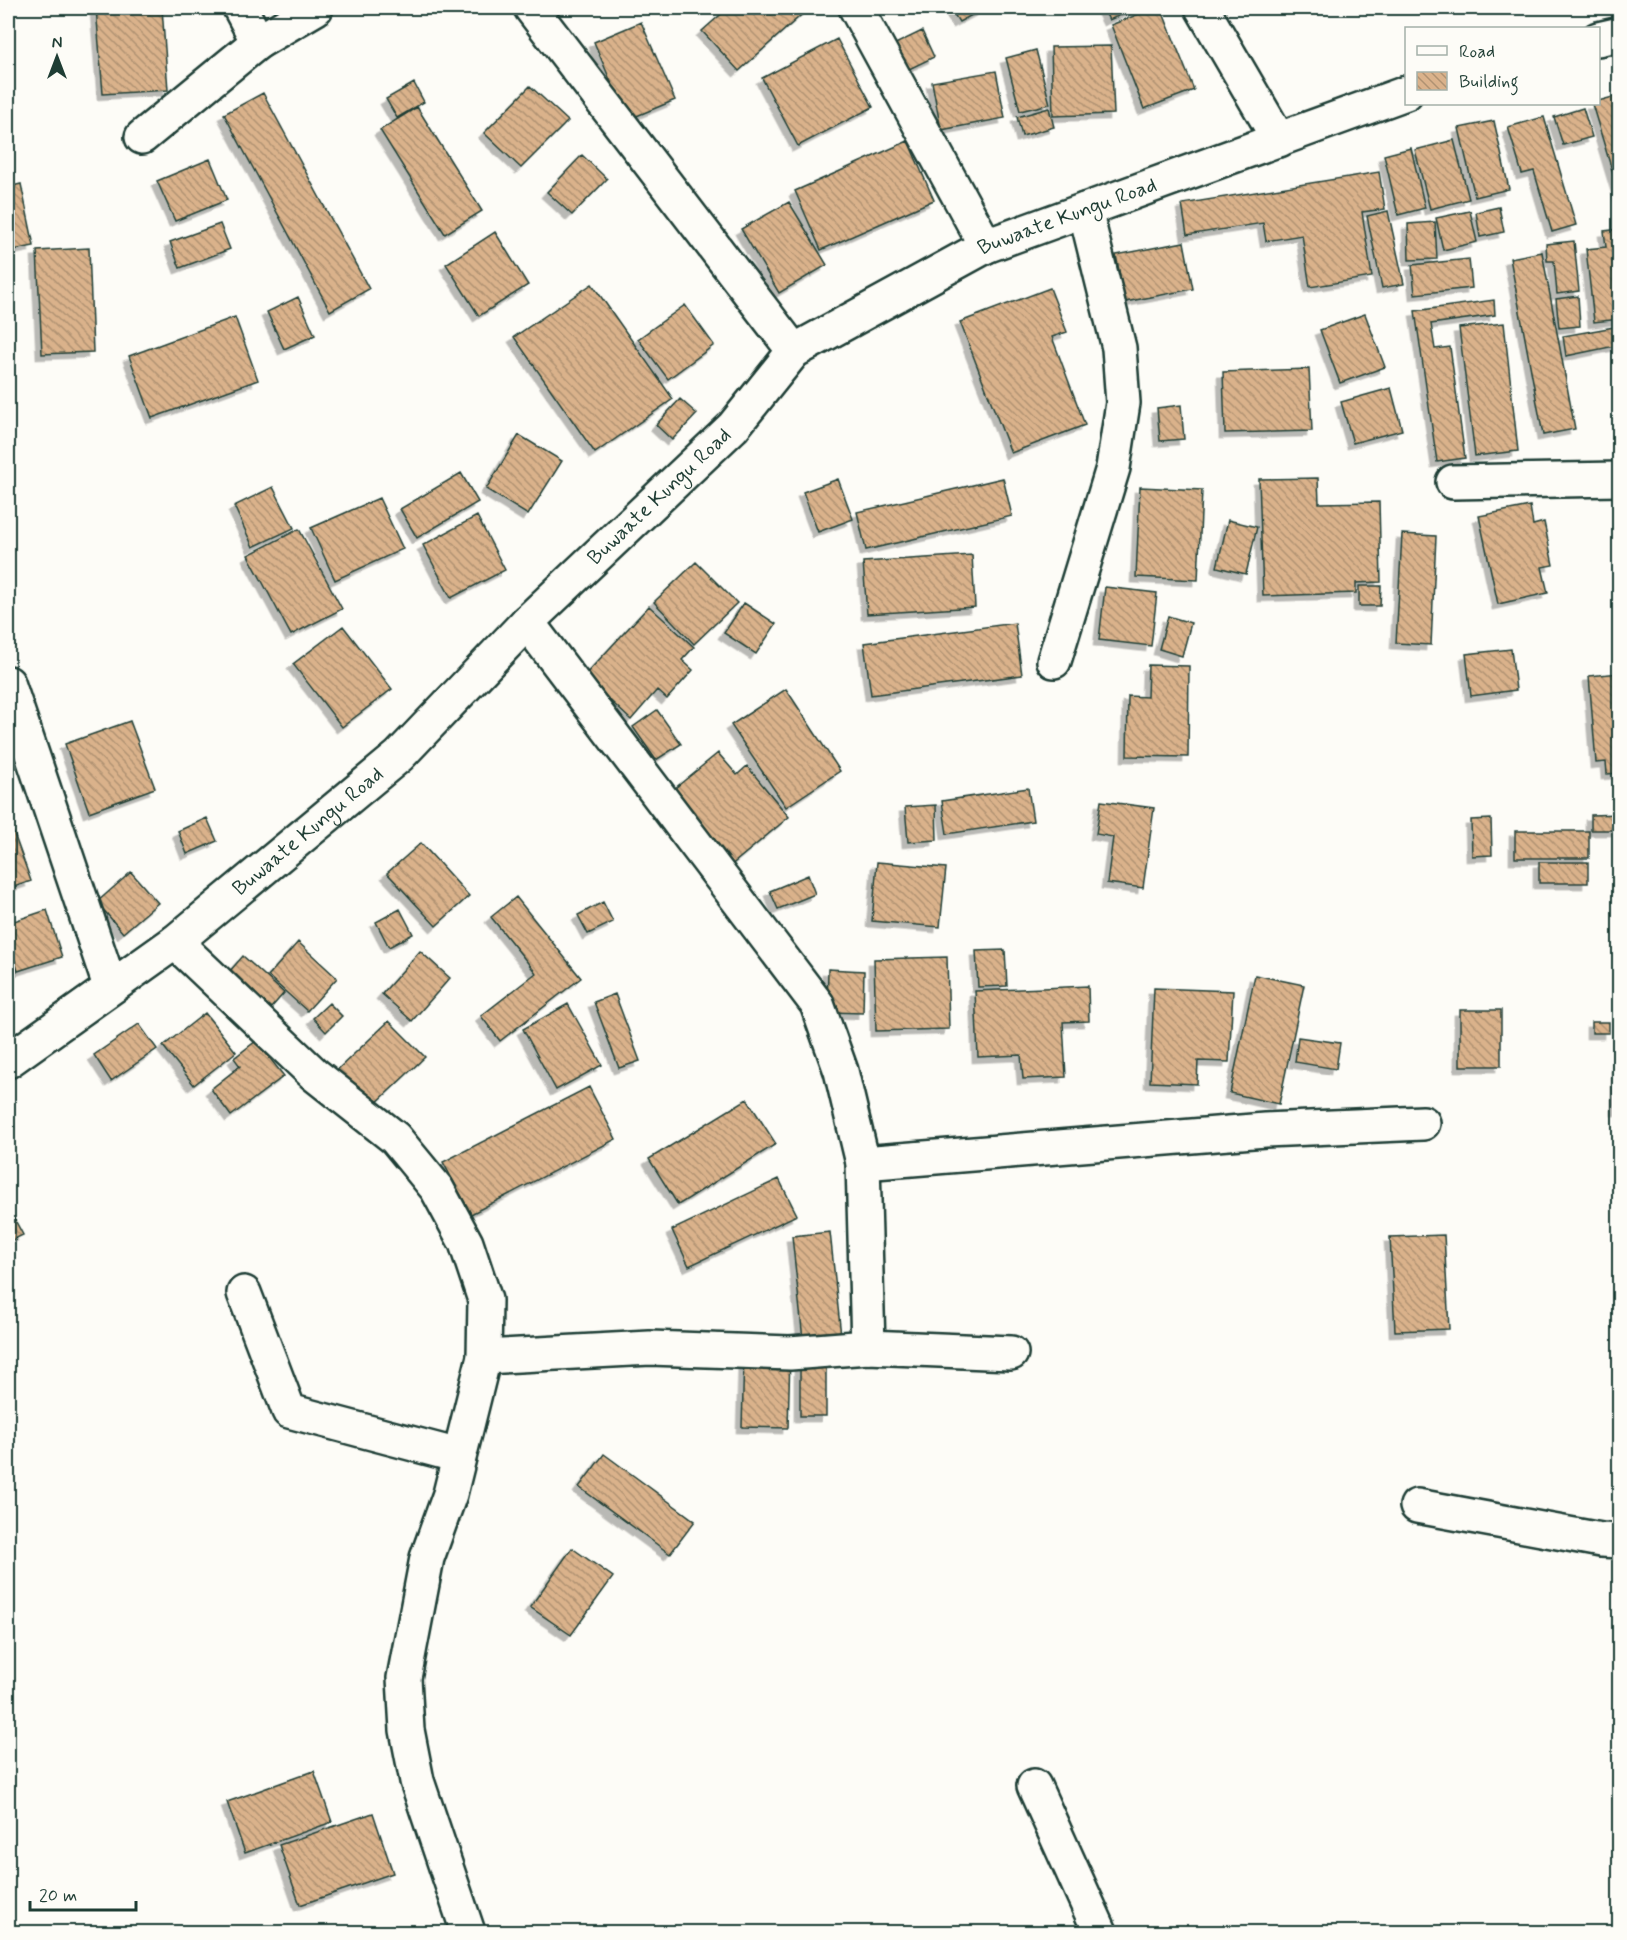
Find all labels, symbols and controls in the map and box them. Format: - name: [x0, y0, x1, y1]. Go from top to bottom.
- north arrow: [27, 27, 87, 87]
- legend: [1405, 27, 1600, 105]
- text: N: [52, 33, 62, 54]
- text: Road: [1459, 40, 1495, 64]
- text: Building: [1459, 70, 1519, 96]
- street label: Buwaate Kungu Road: [973, 171, 1161, 262]
- street label: Buwaate Kungu Road: [581, 422, 738, 571]
- street label: Buwaate Kungu Road: [227, 761, 389, 902]
- scale bar: [30, 1874, 136, 1912]
- text: 20 m: [39, 1884, 77, 1908]

